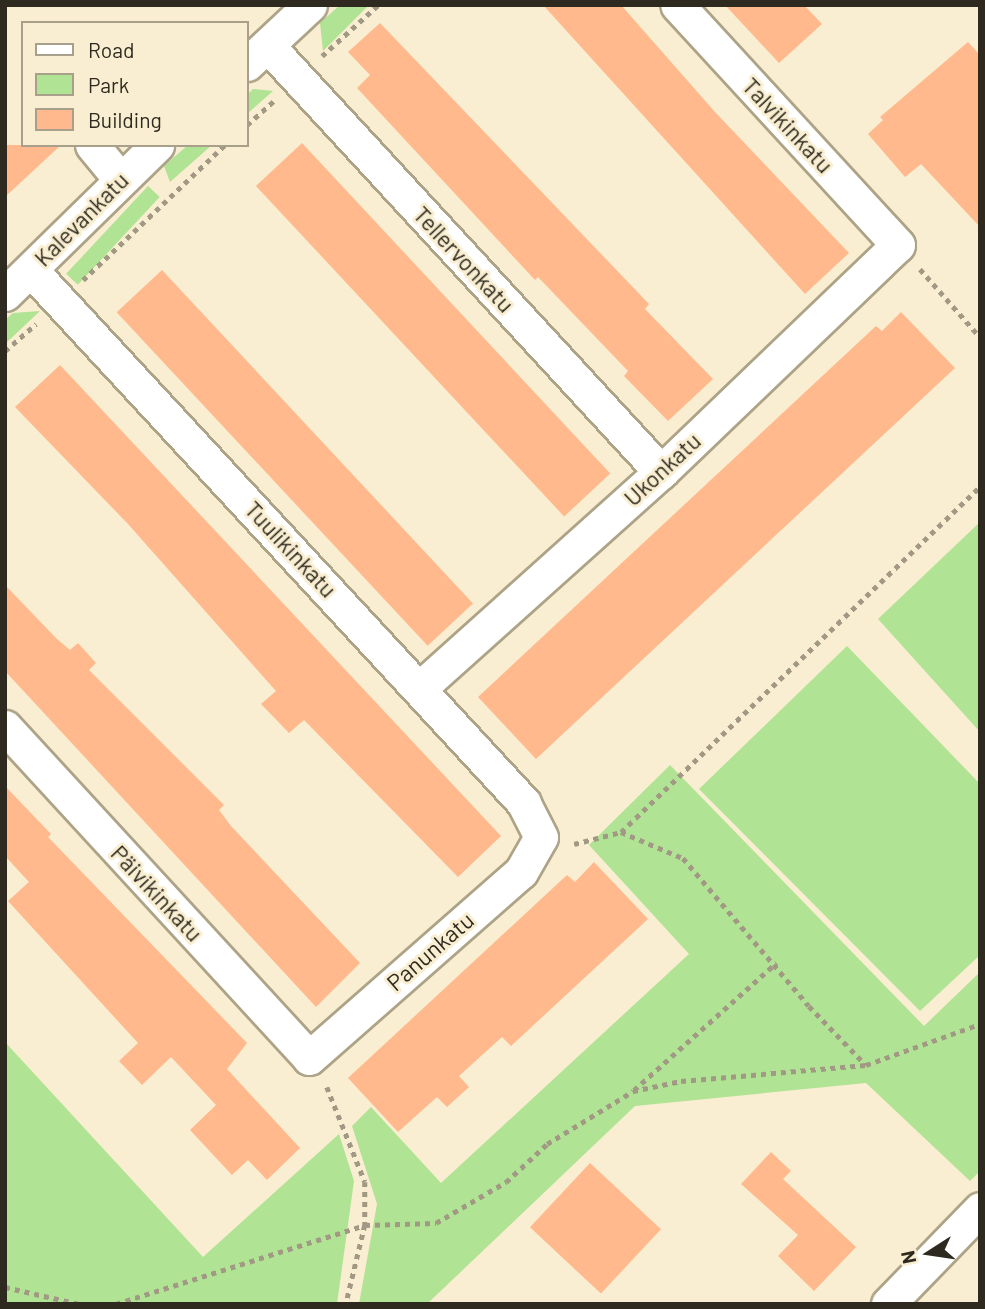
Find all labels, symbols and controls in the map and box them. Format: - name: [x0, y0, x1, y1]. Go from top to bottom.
- legend: [21, 21, 248, 147]
- text: Road: [88, 37, 134, 62]
- text: Park: [88, 72, 129, 97]
- street label: Talvikinkatu: [737, 72, 839, 178]
- text: Building: [88, 107, 162, 132]
- street label: Kalevankatu: [28, 166, 134, 272]
- street label: Tellervonkatu: [408, 200, 520, 318]
- street label: Ukonkatu: [618, 427, 706, 511]
- street label: Tuulikinkatu: [240, 495, 342, 603]
- street label: Päivikinkatu: [106, 839, 208, 947]
- street label: Panunkatu: [381, 906, 479, 996]
- north arrow: [894, 1218, 964, 1288]
- text: N: [895, 1249, 921, 1266]

